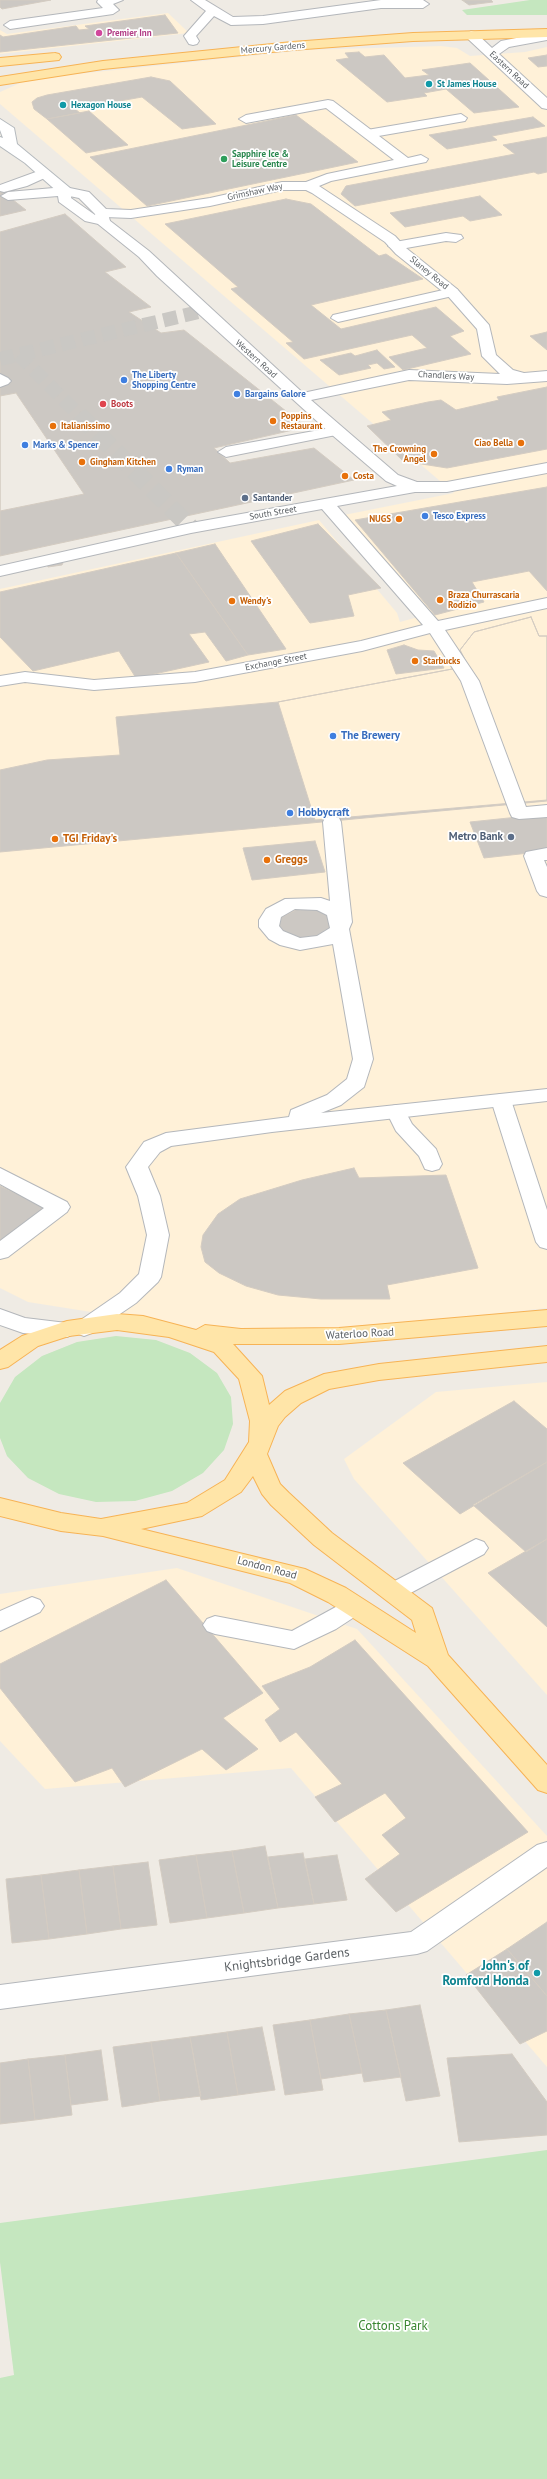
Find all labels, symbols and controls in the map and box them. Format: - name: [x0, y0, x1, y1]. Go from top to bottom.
- marker: Premier Inn: [94, 28, 104, 38]
- place label: Premier Inn: [107, 28, 152, 38]
- street label: Mercury Gardens: [240, 40, 306, 56]
- street label: Eastern Road: [487, 49, 531, 91]
- marker: St James House: [424, 79, 434, 89]
- place label: St James House: [437, 79, 496, 89]
- marker: Hexagon House: [58, 100, 68, 110]
- place label: Hexagon House: [71, 100, 131, 110]
- place label: Sapphire Ice & Leisure Centre: [232, 149, 289, 170]
- marker: Sapphire Ice & Leisure Centre: [219, 154, 229, 164]
- street label: Grimshaw Way: [226, 181, 284, 203]
- street label: Slaney Road: [407, 254, 451, 292]
- street label: Western Road: [233, 337, 279, 381]
- street label: Chandlers Way: [418, 369, 474, 383]
- place label: The Liberty Shopping Centre: [132, 370, 196, 391]
- marker: The Liberty Shopping Centre: [119, 375, 129, 385]
- marker: Bargains Galore: [232, 389, 242, 399]
- place label: Bargains Galore: [245, 389, 306, 399]
- marker: Boots: [98, 399, 108, 409]
- place label: Boots: [111, 399, 133, 409]
- place label: Poppins Restaurant: [281, 411, 322, 432]
- marker: Poppins Restaurant: [268, 416, 278, 426]
- marker: Italianissimo: [48, 421, 58, 431]
- place label: Italianissimo: [61, 421, 110, 431]
- place label: Ciao Bella: [474, 438, 513, 448]
- marker: Ciao Bella: [516, 438, 526, 448]
- marker: Marks & Spencer: [20, 440, 30, 450]
- place label: Marks & Spencer: [33, 440, 99, 450]
- place label: The Crowning Angel: [373, 444, 426, 465]
- marker: The Crowning Angel: [429, 449, 439, 459]
- marker: Gingham Kitchen: [77, 457, 87, 467]
- place label: Gingham Kitchen: [90, 457, 156, 467]
- marker: Ryman: [164, 464, 174, 474]
- place label: Ryman: [177, 464, 203, 474]
- marker: Costa: [340, 471, 350, 481]
- place label: Costa: [353, 471, 374, 481]
- marker: Santander: [240, 493, 250, 503]
- place label: Santander: [253, 493, 292, 503]
- street label: South Street: [249, 504, 297, 522]
- marker: Tesco Express: [420, 511, 430, 521]
- place label: Tesco Express: [433, 511, 486, 521]
- place label: NUGS: [369, 514, 391, 524]
- marker: NUGS: [394, 514, 404, 524]
- place label: Braza Churrascaria Rodizio: [448, 590, 520, 611]
- marker: Braza Churrascaria Rodizio: [435, 595, 445, 605]
- marker: Wendy's: [227, 596, 237, 606]
- place label: Wendy's: [240, 596, 271, 606]
- street label: Exchange Street: [244, 651, 308, 673]
- marker: Starbucks: [410, 656, 420, 666]
- place label: Starbucks: [423, 656, 460, 666]
- place label: The Brewery: [341, 729, 400, 743]
- marker: The Brewery: [328, 731, 338, 741]
- place label: Hobbycraft: [298, 806, 349, 820]
- marker: Hobbycraft: [285, 808, 295, 818]
- place label: Metro Bank: [449, 830, 503, 844]
- place label: TGI Friday's: [63, 832, 117, 846]
- marker: Metro Bank: [506, 832, 516, 842]
- marker: TGI Friday's: [50, 834, 60, 844]
- place label: Greggs: [275, 853, 308, 867]
- marker: Greggs: [262, 855, 272, 865]
- street label: Waterloo Road: [326, 1326, 394, 1342]
- street label: London Road: [236, 1554, 298, 1582]
- street label: Knightsbridge Gardens: [223, 1945, 351, 1975]
- place label: John's of Romford Honda: [442, 1958, 529, 1989]
- marker: John's of Romford Honda: [532, 1968, 542, 1978]
- park label: Cottons Park: [358, 2318, 428, 2334]

